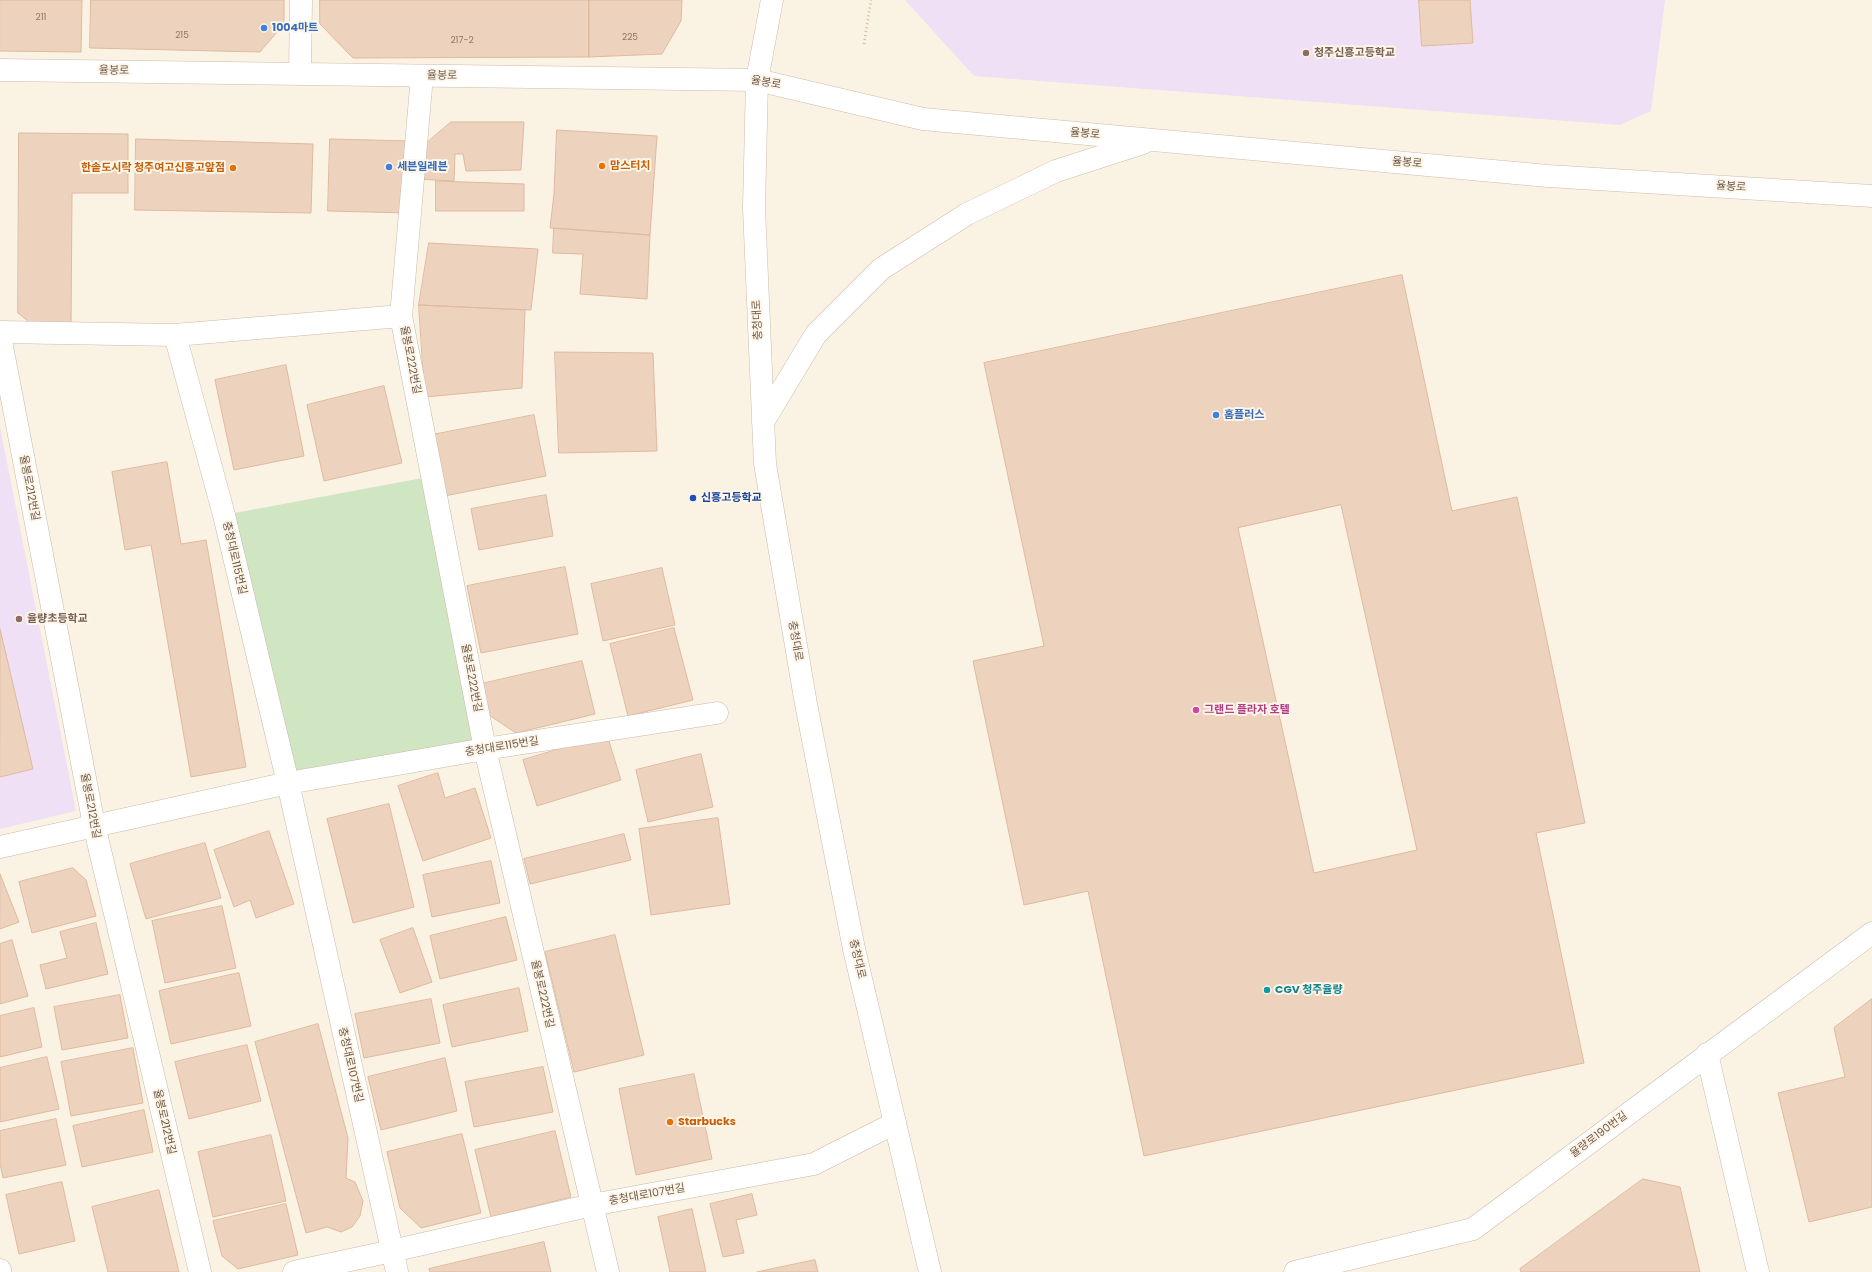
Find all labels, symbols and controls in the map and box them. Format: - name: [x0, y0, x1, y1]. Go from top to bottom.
- house number: 211: [36, 13, 46, 23]
- place label: 1004마트: [272, 21, 318, 35]
- marker: 1004마트: [259, 23, 269, 33]
- house number: 215: [175, 31, 189, 41]
- house number: 225: [622, 33, 638, 43]
- house number: 217-2: [450, 36, 474, 46]
- place label: 청주신흥고등학교: [1314, 46, 1395, 60]
- marker: 청주신흥고등학교: [1301, 48, 1311, 58]
- street label: 율봉로: [99, 64, 129, 78]
- street label: 율봉로: [427, 69, 457, 83]
- street label: 율봉로: [750, 74, 782, 92]
- street label: 율봉로: [1069, 126, 1101, 142]
- street label: 율봉로: [1391, 155, 1423, 171]
- place label: 맘스터치: [610, 159, 650, 173]
- place label: 세븐일레븐: [397, 160, 448, 174]
- place label: 한솥도시락 청주여고신흥고앞점: [81, 161, 225, 175]
- marker: 맘스터치: [597, 161, 607, 171]
- marker: 세븐일레븐: [384, 162, 394, 172]
- marker: 한솥도시락 청주여고신흥고앞점: [228, 163, 238, 173]
- street label: 율봉로: [1715, 179, 1747, 195]
- street label: 충청대로: [750, 299, 766, 341]
- street label: 율봉로222번길: [397, 325, 423, 395]
- place label: 홈플러스: [1224, 408, 1264, 422]
- marker: 홈플러스: [1211, 410, 1221, 420]
- street label: 율봉로212번길: [16, 454, 42, 522]
- place label: 신흥고등학교: [701, 491, 762, 505]
- marker: 신흥고등학교: [688, 493, 698, 503]
- street label: 충청대로115번길: [219, 520, 249, 596]
- place label: 율량초등학교: [27, 612, 88, 626]
- marker: 율량초등학교: [14, 614, 24, 624]
- street label: 충청대로: [785, 620, 805, 662]
- street label: 율봉로222번길: [458, 643, 484, 713]
- place label: 그랜드 플라자 호텔: [1204, 703, 1290, 717]
- marker: 그랜드 플라자 호텔: [1191, 705, 1201, 715]
- street label: 충청대로115번길: [464, 735, 540, 759]
- street label: 율봉로212번길: [77, 772, 103, 840]
- street label: 충청대로: [846, 938, 868, 980]
- street label: 율봉로222번길: [528, 959, 556, 1029]
- place label: CGV 청주율량: [1275, 983, 1343, 997]
- marker: CGV 청주율량: [1262, 985, 1272, 995]
- street label: 충청대로107번길: [335, 1026, 365, 1104]
- street label: 율봉로212번길: [150, 1088, 178, 1156]
- street label: 율량로190번길: [1568, 1109, 1630, 1161]
- place label: Starbucks: [678, 1115, 736, 1129]
- marker: Starbucks: [665, 1117, 675, 1127]
- street label: 충청대로107번길: [608, 1182, 686, 1208]

